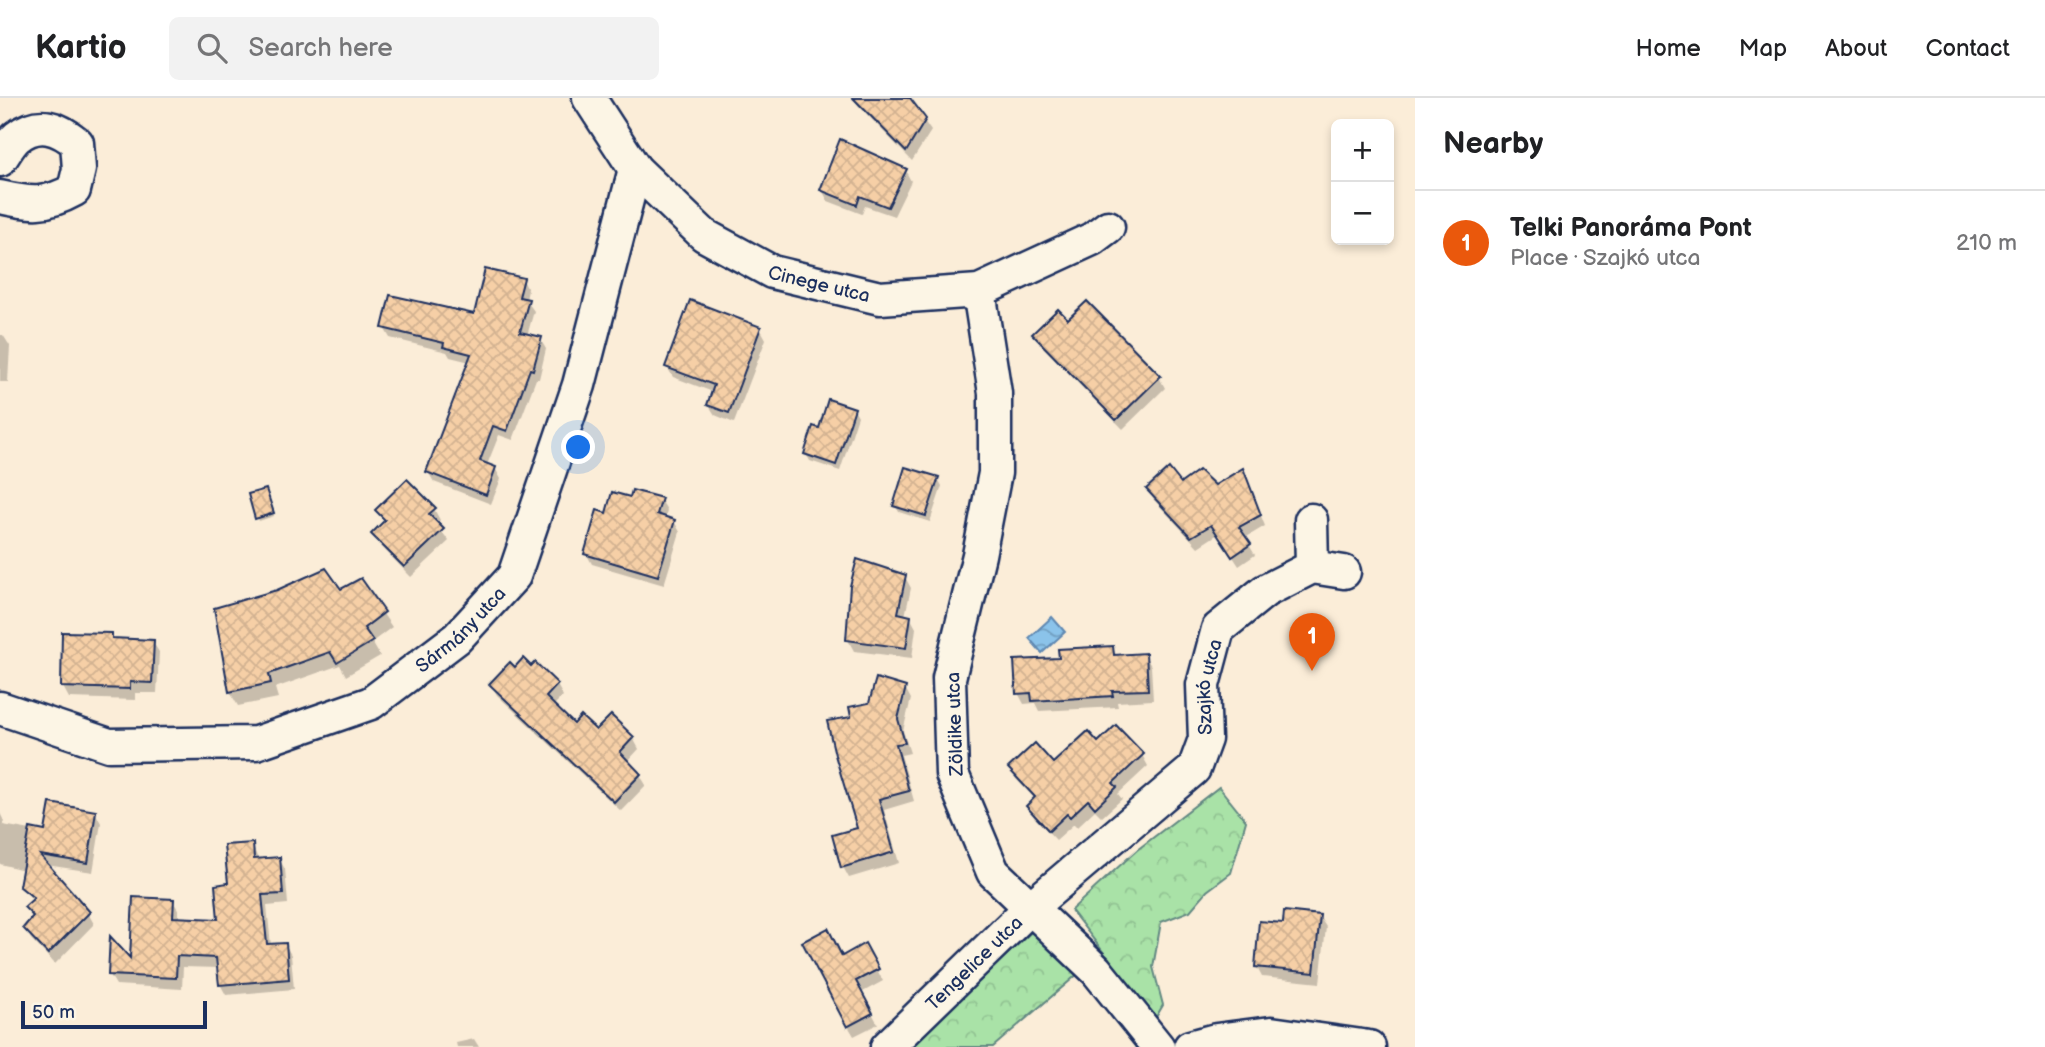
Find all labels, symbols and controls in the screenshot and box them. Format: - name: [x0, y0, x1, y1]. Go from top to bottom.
- search box: [169, 17, 659, 80]
- text: Kartio: [35, 28, 127, 68]
- icon: search: [193, 29, 231, 67]
- text: Search here: [249, 33, 393, 64]
- text: Home: [1636, 34, 1701, 63]
- text: Map: [1739, 34, 1787, 63]
- text: About: [1825, 34, 1887, 63]
- text: Contact: [1925, 34, 2010, 63]
- map controls: [1331, 119, 1394, 245]
- button: +: [1331, 119, 1394, 182]
- text: Nearby: [1443, 126, 1543, 162]
- button: −: [1331, 182, 1394, 245]
- text: Telki Panoráma Pont: [1510, 213, 1752, 244]
- text: 1: [1461, 229, 1471, 257]
- text: 210 m: [1956, 229, 2017, 257]
- text: Place · Szajkó utca: [1510, 244, 1701, 272]
- street label: Cinege utca: [765, 261, 872, 308]
- your location: [561, 430, 595, 464]
- street label: Sármány utca: [412, 583, 511, 678]
- pin: 1: [1289, 613, 1335, 671]
- street label: Szajkó utca: [1193, 637, 1228, 735]
- street label: Zöldike utca: [942, 672, 969, 777]
- street label: Tengelice utca: [922, 912, 1028, 1016]
- scale bar: [21, 998, 206, 1030]
- text: 50 m: [32, 1001, 75, 1024]

